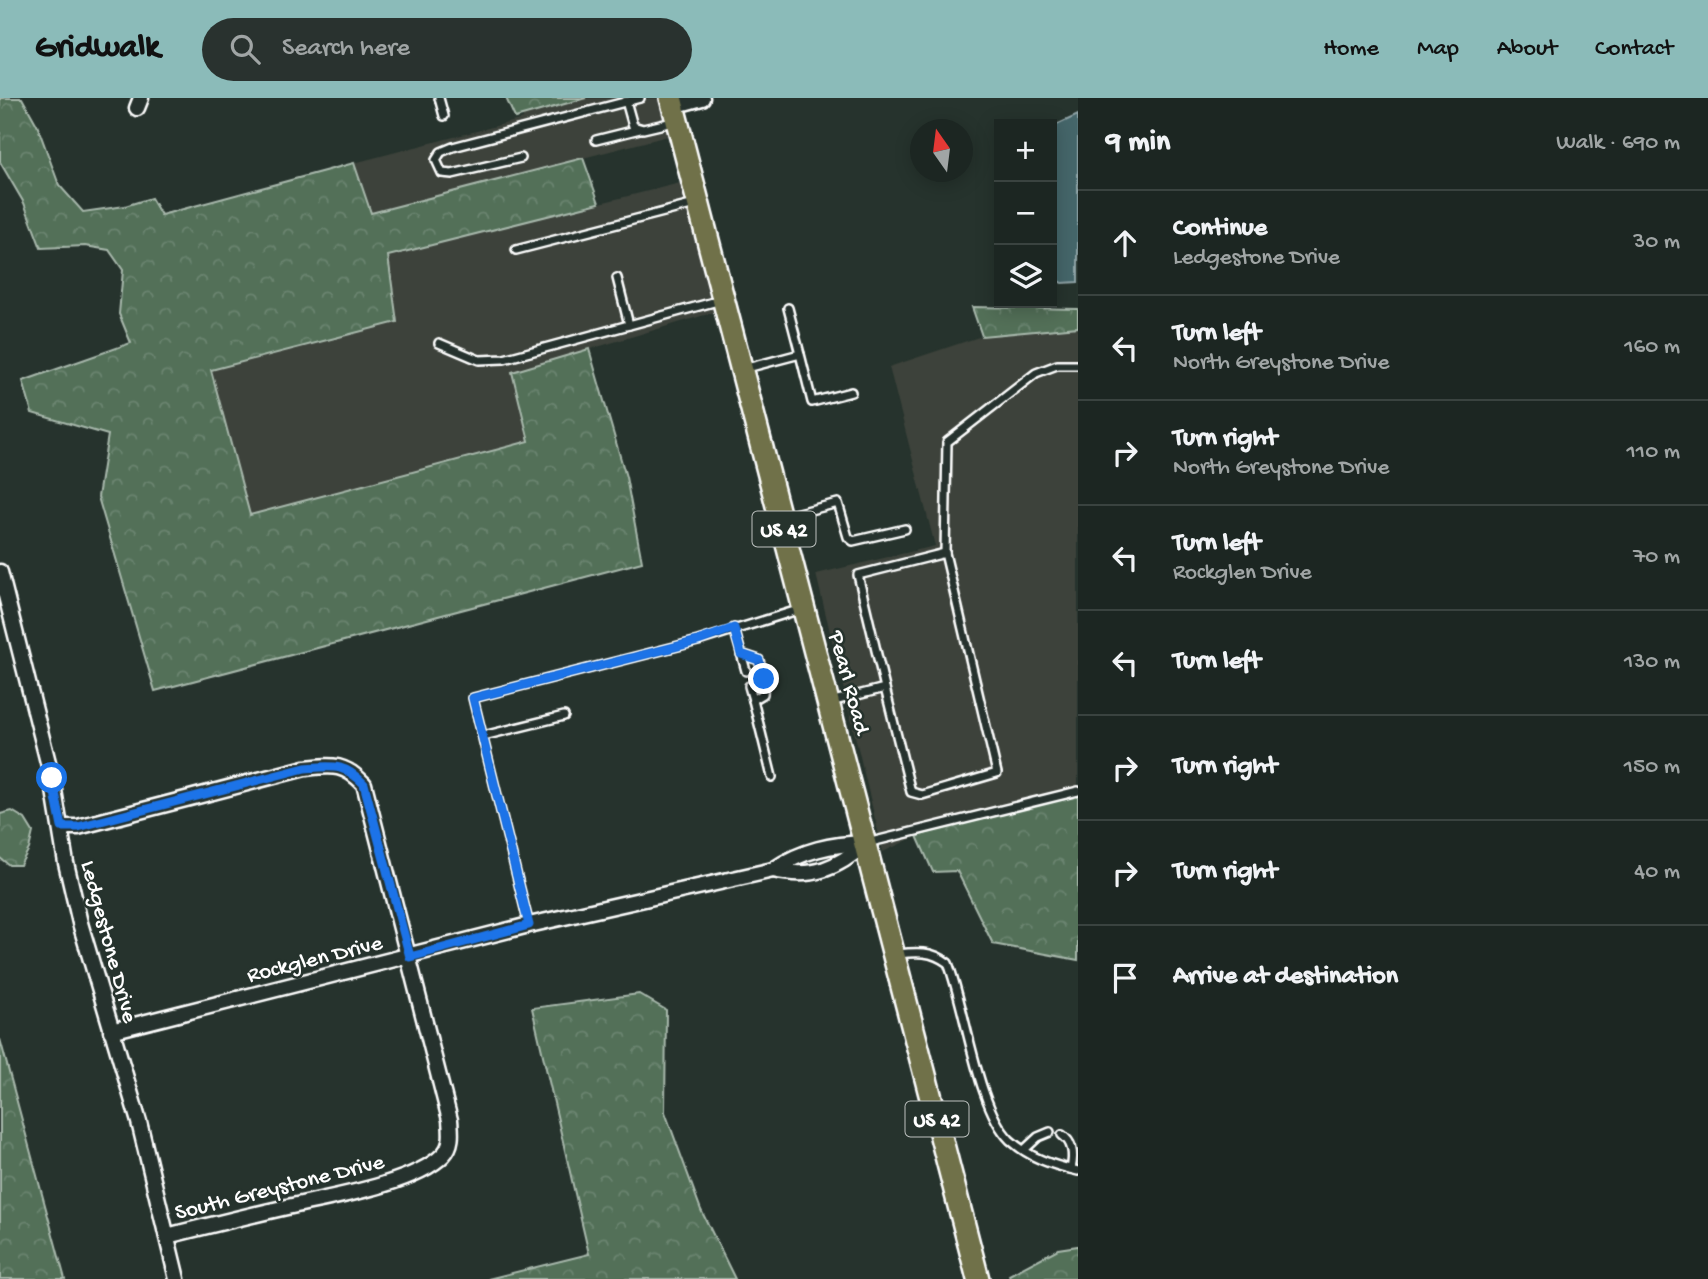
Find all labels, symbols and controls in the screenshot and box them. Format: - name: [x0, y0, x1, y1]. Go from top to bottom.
- search box: [202, 18, 692, 81]
- text: Gridwalk: [35, 30, 160, 68]
- icon: search: [226, 30, 264, 68]
- text: Search here: [282, 34, 410, 65]
- text: Home: [1323, 35, 1379, 64]
- text: Map: [1417, 35, 1459, 64]
- text: About: [1497, 35, 1557, 64]
- text: Contact: [1595, 35, 1673, 64]
- north arrow: [910, 119, 973, 182]
- map controls: [994, 119, 1057, 308]
- button: +: [994, 119, 1057, 182]
- text: 9 min: [1106, 126, 1170, 161]
- text: Walk · 690 m: [1556, 130, 1680, 157]
- button: −: [994, 182, 1057, 245]
- text: Continue: [1173, 214, 1267, 245]
- icon: ahead: [1106, 224, 1144, 262]
- text: 30 m: [1633, 229, 1680, 256]
- button: layers: [994, 245, 1057, 308]
- text: Ledgestone Drive: [1173, 245, 1340, 272]
- text: Turn left: [1173, 319, 1261, 350]
- icon: left: [1106, 329, 1144, 367]
- text: 160 m: [1624, 334, 1680, 361]
- text: North Greystone Drive: [1173, 350, 1389, 377]
- text: Turn right: [1173, 424, 1277, 455]
- icon: right: [1106, 434, 1144, 472]
- text: 110 m: [1627, 439, 1680, 466]
- text: North Greystone Drive: [1173, 455, 1389, 482]
- road number: US 42: [752, 512, 816, 546]
- text: Turn left: [1173, 529, 1261, 560]
- icon: left: [1106, 539, 1144, 577]
- text: 70 m: [1633, 544, 1680, 571]
- text: Rockglen Drive: [1173, 560, 1312, 587]
- street label: Pearl Road: [821, 627, 875, 739]
- icon: left: [1106, 644, 1144, 682]
- text: Turn left: [1173, 647, 1261, 678]
- text: 130 m: [1624, 649, 1680, 676]
- route end: [748, 663, 779, 694]
- icon: right: [1106, 749, 1144, 787]
- text: Turn right: [1173, 752, 1277, 783]
- text: 150 m: [1624, 754, 1680, 781]
- route start: [36, 762, 67, 793]
- icon: right: [1106, 854, 1144, 892]
- text: Turn right: [1173, 857, 1277, 888]
- street label: Ledgestone Drive: [73, 858, 143, 1027]
- text: 40 m: [1634, 859, 1680, 886]
- street label: Rockglen Drive: [244, 930, 386, 990]
- icon: arrive: [1106, 959, 1144, 997]
- text: Arrive at destination: [1173, 962, 1398, 993]
- road number: US 42: [906, 1102, 968, 1136]
- street label: South Greystone Drive: [172, 1149, 388, 1227]

